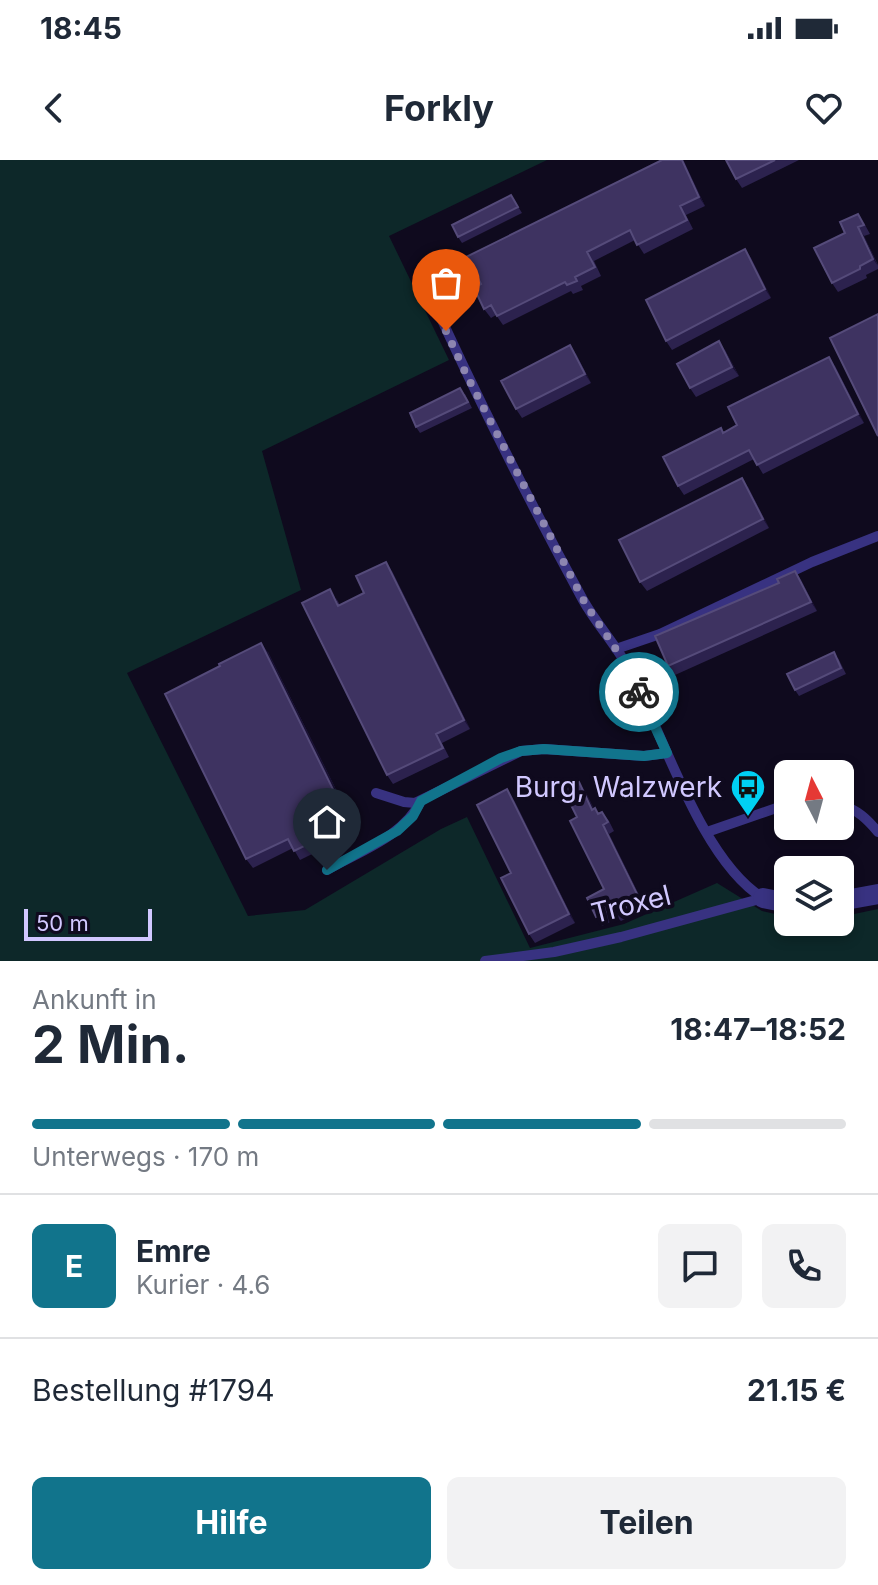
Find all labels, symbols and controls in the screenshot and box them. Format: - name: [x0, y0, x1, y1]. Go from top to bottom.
- text: 18:45: [40, 10, 122, 46]
- icon: back: [32, 86, 76, 130]
- text: Forkly: [384, 86, 494, 130]
- icon: heart: [802, 86, 846, 130]
- pin: [412, 249, 480, 331]
- icon: bag: [424, 261, 468, 305]
- courier: [599, 652, 679, 732]
- icon: bike: [617, 670, 661, 714]
- north arrow: [774, 760, 854, 840]
- map controls: [774, 760, 854, 936]
- bus stop icon: Burg, Walzwerk: [729, 768, 767, 818]
- place label: Burg, Walzwerk: [515, 770, 722, 804]
- pin: [293, 788, 361, 870]
- icon: home: [305, 800, 349, 844]
- button: layers: [774, 856, 854, 936]
- street label: Troxel: [588, 878, 674, 930]
- scale bar: [24, 905, 152, 941]
- text: 50 m: [36, 910, 89, 936]
- text: Ankunft in: [32, 984, 157, 1015]
- text: 18:47–18:52: [670, 1011, 846, 1047]
- text: 2 Min.: [32, 1013, 189, 1076]
- text: Unterwegs · 170 m: [32, 1141, 259, 1172]
- button: chat: [658, 1224, 742, 1308]
- button: phone: [762, 1224, 846, 1308]
- text: Emre: [136, 1233, 211, 1269]
- text: E: [65, 1248, 83, 1284]
- text: Kurier · 4.6: [136, 1269, 270, 1300]
- text: Bestellung #1794: [32, 1372, 275, 1408]
- text: 21.15 €: [747, 1372, 846, 1408]
- button: Hilfe: [32, 1477, 431, 1569]
- button: Teilen: [447, 1477, 846, 1569]

